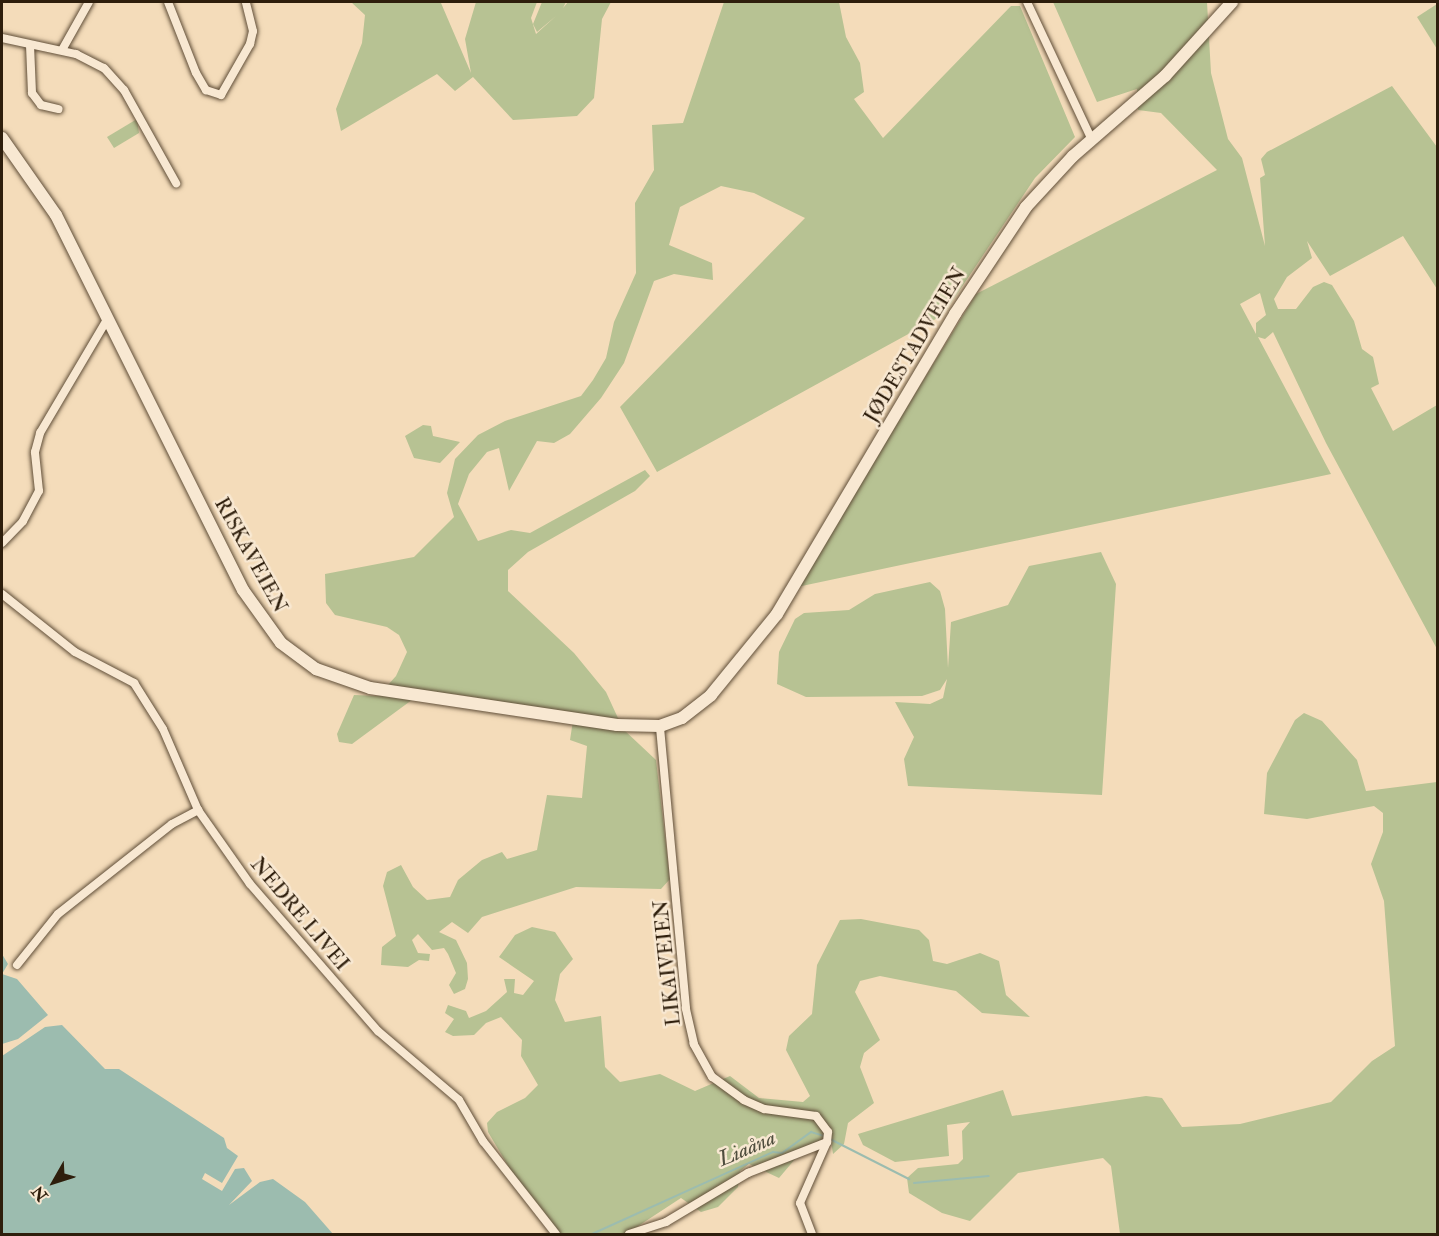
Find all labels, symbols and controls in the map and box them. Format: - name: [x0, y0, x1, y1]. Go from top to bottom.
- street label: JØDESTADVEIEN: [859, 263, 971, 427]
- street label: RISKAVEIEN: [210, 493, 292, 617]
- street label: NEDRE LIVEI: [246, 852, 354, 976]
- street label: LIKAIVEIEN: [648, 899, 686, 1027]
- water label: Liaåna: [714, 1126, 780, 1172]
- north arrow: [24, 1152, 84, 1212]
- text: N: [28, 1181, 52, 1205]

